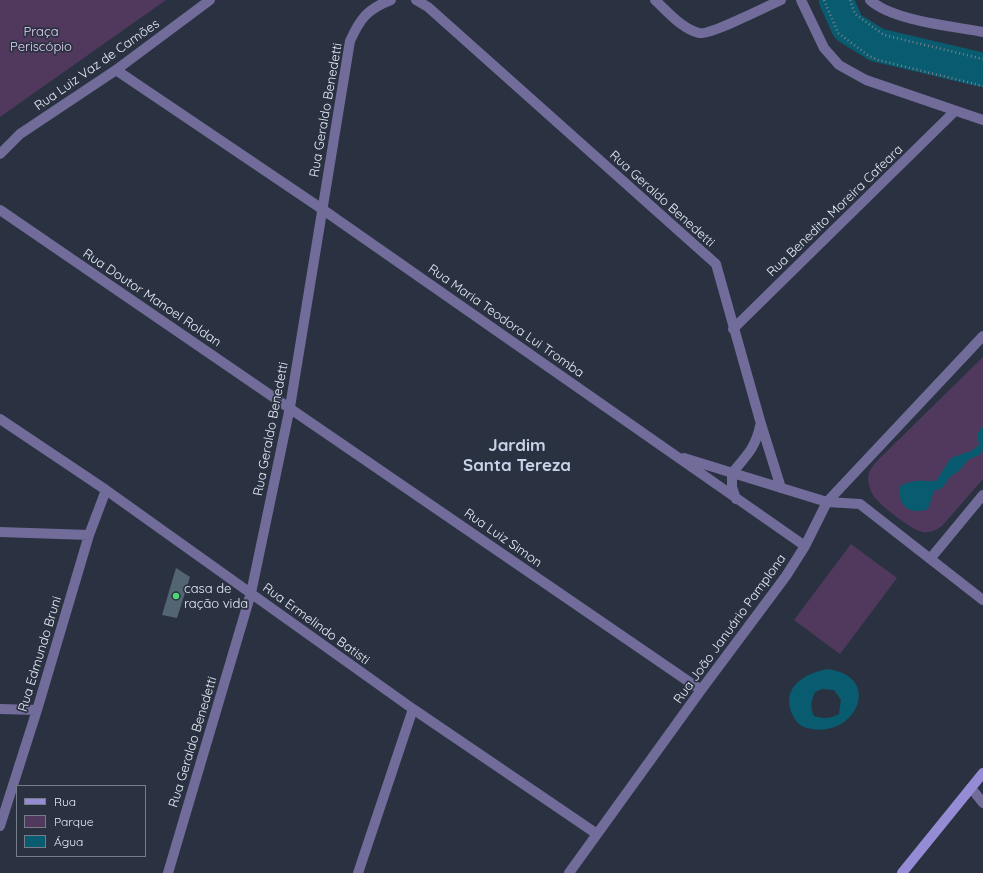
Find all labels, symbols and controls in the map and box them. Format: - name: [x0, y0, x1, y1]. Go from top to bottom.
- street label: Rua Luiz Vaz de Camões: [32, 16, 162, 114]
- park label: Praça Periscópio: [10, 24, 72, 55]
- street label: Rua Geraldo Benedetti: [306, 42, 346, 178]
- street label: Rua Benedito Moreira Cafeara: [764, 142, 906, 280]
- street label: Rua Geraldo Benedetti: [606, 148, 718, 250]
- street label: Rua Doutor Manoel Roldan: [80, 246, 224, 350]
- street label: Rua Maria Teodora Lui Tromba: [425, 261, 587, 381]
- street label: Rua Geraldo Benedetti: [250, 361, 292, 497]
- district label: Jardim Santa Tereza: [463, 436, 571, 476]
- street label: Rua Luiz Simon: [461, 505, 545, 571]
- street label: Rua João Januário Pamplona: [671, 551, 789, 707]
- street label: Rua Ermelindo Batisti: [259, 580, 373, 668]
- place label: casa de ração vida: [184, 581, 248, 612]
- marker: casa de ração vida: [171, 591, 181, 601]
- street label: Rua Edmundo Bruni: [15, 594, 65, 714]
- street label: Rua Geraldo Benedetti: [166, 675, 220, 809]
- legend: [16, 785, 146, 857]
- text: Rua: [54, 794, 76, 809]
- text: Parque: [54, 814, 94, 829]
- text: Água: [54, 834, 83, 849]

